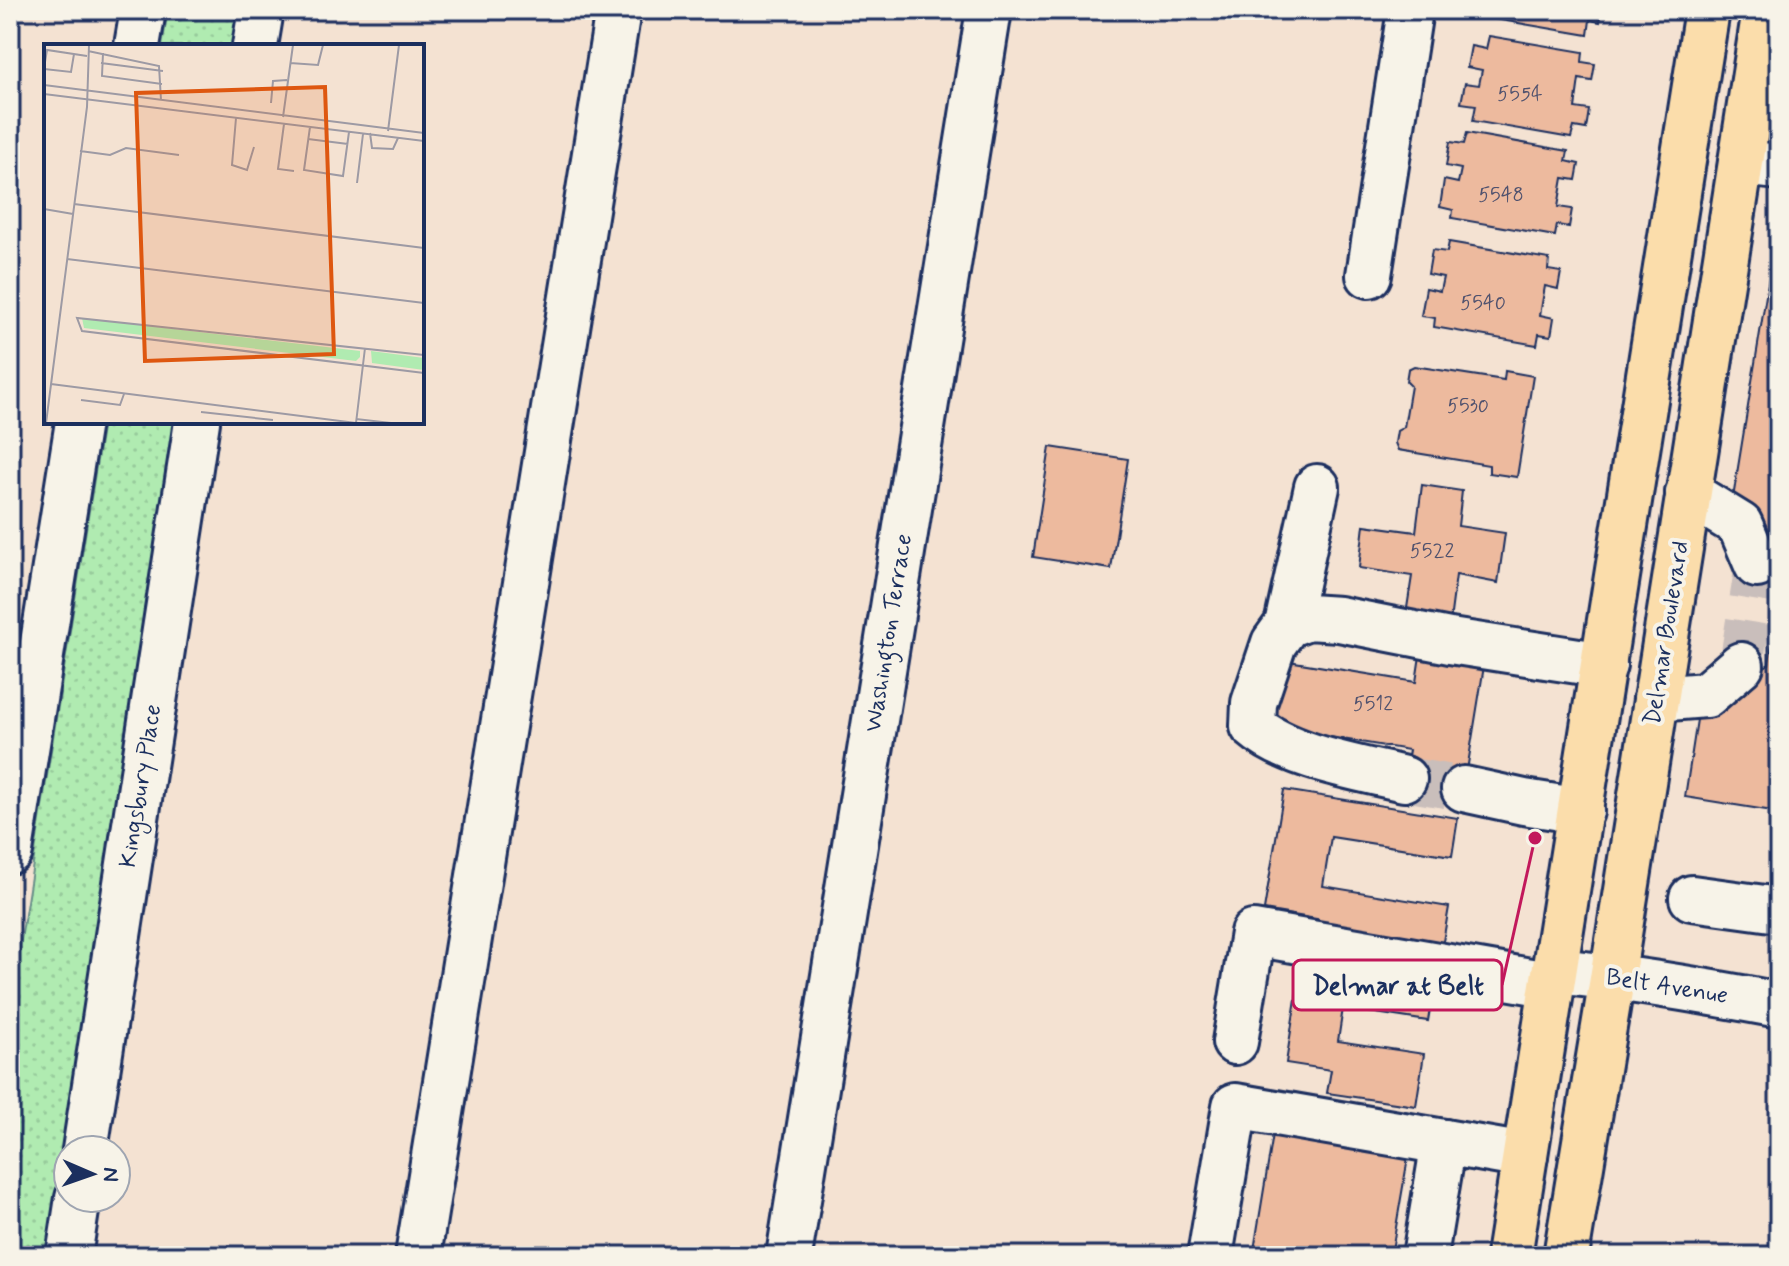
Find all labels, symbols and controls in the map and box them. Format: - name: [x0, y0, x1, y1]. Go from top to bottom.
- inset map: [44, 44, 424, 424]
- house number: 5554: [1497, 81, 1543, 108]
- house number: 5548: [1478, 182, 1524, 209]
- house number: 5540: [1460, 290, 1506, 317]
- house number: 5530: [1447, 393, 1489, 420]
- street label: Washington Terrace: [858, 532, 923, 735]
- house number: 5522: [1410, 538, 1454, 565]
- street label: Delmar Boulevard: [1637, 539, 1697, 727]
- house number: 5512: [1353, 691, 1393, 718]
- street label: Kingsbury Place: [113, 702, 171, 870]
- callout: Delmar at Belt: [1293, 960, 1502, 1010]
- street label: Belt Avenue: [1604, 962, 1730, 1012]
- text: Delmar at Belt: [1312, 970, 1484, 1004]
- north arrow: [52, 1134, 132, 1214]
- text: N: [96, 1167, 124, 1182]

